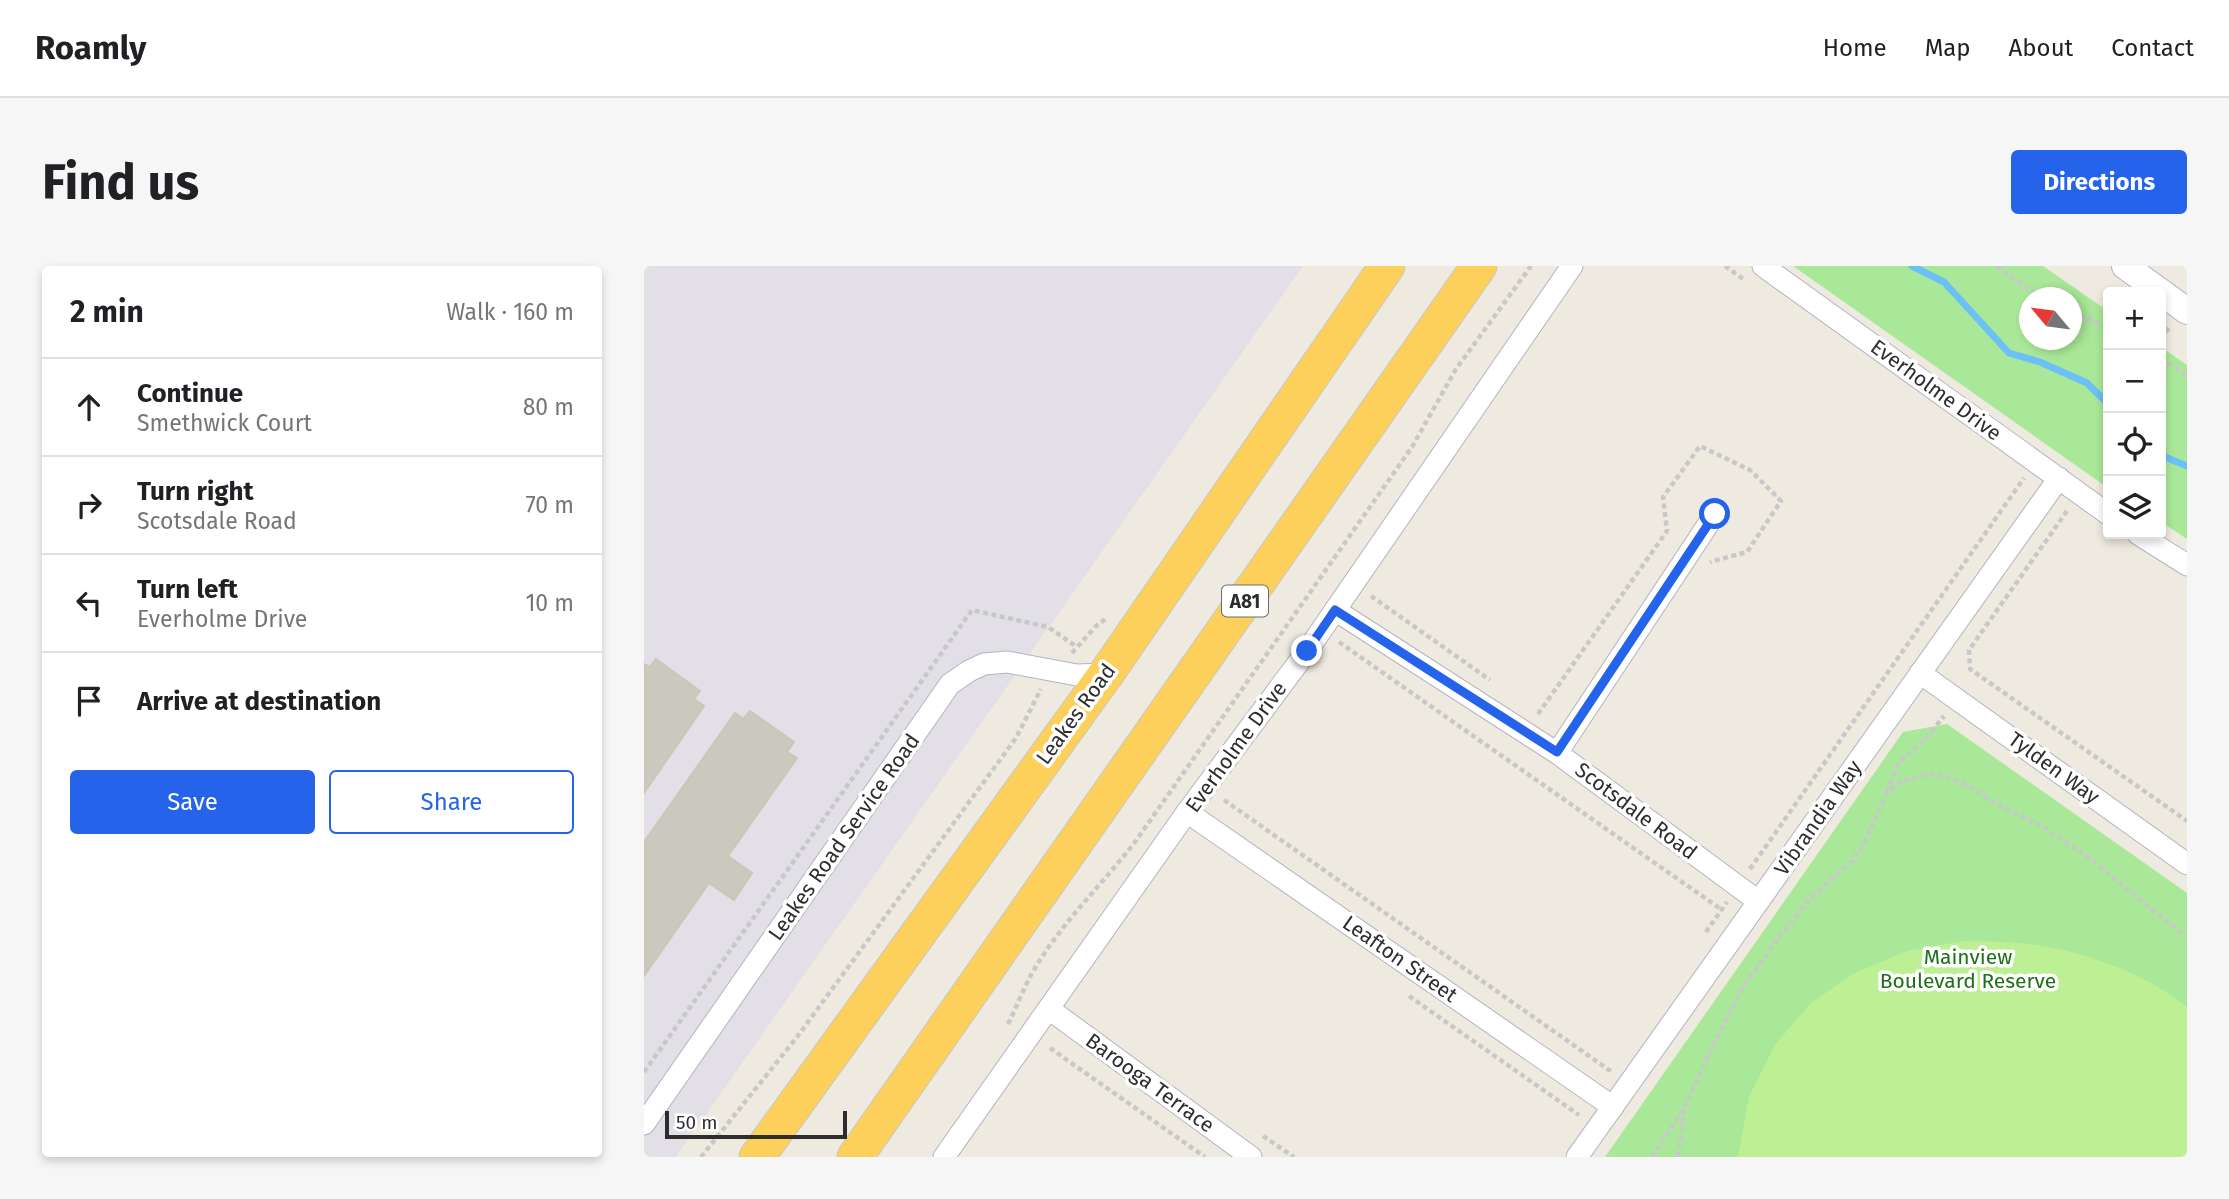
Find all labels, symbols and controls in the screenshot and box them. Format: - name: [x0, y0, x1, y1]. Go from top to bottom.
- text: Roamly: [35, 28, 146, 68]
- text: Home: [1823, 34, 1887, 62]
- text: Map: [1925, 34, 1971, 62]
- text: About: [2009, 34, 2073, 62]
- text: Contact: [2111, 34, 2194, 62]
- button: Directions: [2011, 150, 2187, 214]
- text: Find us: [42, 153, 199, 212]
- north arrow: [2019, 287, 2082, 350]
- map controls: [2103, 287, 2166, 539]
- button: +: [2103, 287, 2166, 350]
- text: 2 min: [70, 294, 144, 330]
- text: Walk · 160 m: [446, 298, 574, 326]
- street label: Everholme Drive: [1865, 334, 2007, 446]
- button: −: [2103, 350, 2166, 413]
- text: Continue: [137, 378, 243, 409]
- icon: ahead: [70, 388, 108, 426]
- text: 80 m: [523, 393, 574, 421]
- text: Smethwick Court: [137, 409, 312, 437]
- button: locate: [2103, 413, 2166, 476]
- text: Turn right: [137, 476, 254, 507]
- button: layers: [2103, 476, 2166, 539]
- icon: right: [70, 486, 108, 524]
- text: 70 m: [525, 491, 574, 519]
- route start: [1699, 498, 1730, 529]
- text: Scotsdale Road: [137, 507, 297, 535]
- text: Turn left: [137, 574, 238, 605]
- icon: left: [70, 584, 108, 622]
- road number: A81: [1222, 586, 1268, 616]
- text: 10 m: [525, 589, 574, 617]
- text: Everholme Drive: [137, 605, 307, 633]
- route end: [1291, 635, 1322, 666]
- street label: Leakes Road: [1031, 658, 1121, 770]
- street label: Everholme Drive: [1180, 676, 1292, 818]
- icon: arrive: [70, 682, 108, 720]
- text: Arrive at destination: [137, 686, 381, 717]
- street label: Tylden Way: [2003, 726, 2105, 810]
- street label: Leakes Road Service Road: [763, 729, 925, 945]
- street label: Vibrandia Way: [1769, 755, 1868, 881]
- street label: Scotsdale Road: [1570, 757, 1702, 865]
- button: Save: [70, 770, 315, 834]
- button: Share: [329, 770, 574, 834]
- street label: Leafton Street: [1338, 910, 1463, 1008]
- park label: Mainview Boulevard Reserve: [1880, 944, 2056, 994]
- street label: Barooga Terrace: [1081, 1028, 1219, 1138]
- scale bar: [665, 1108, 847, 1140]
- text: 50 m: [676, 1111, 717, 1134]

